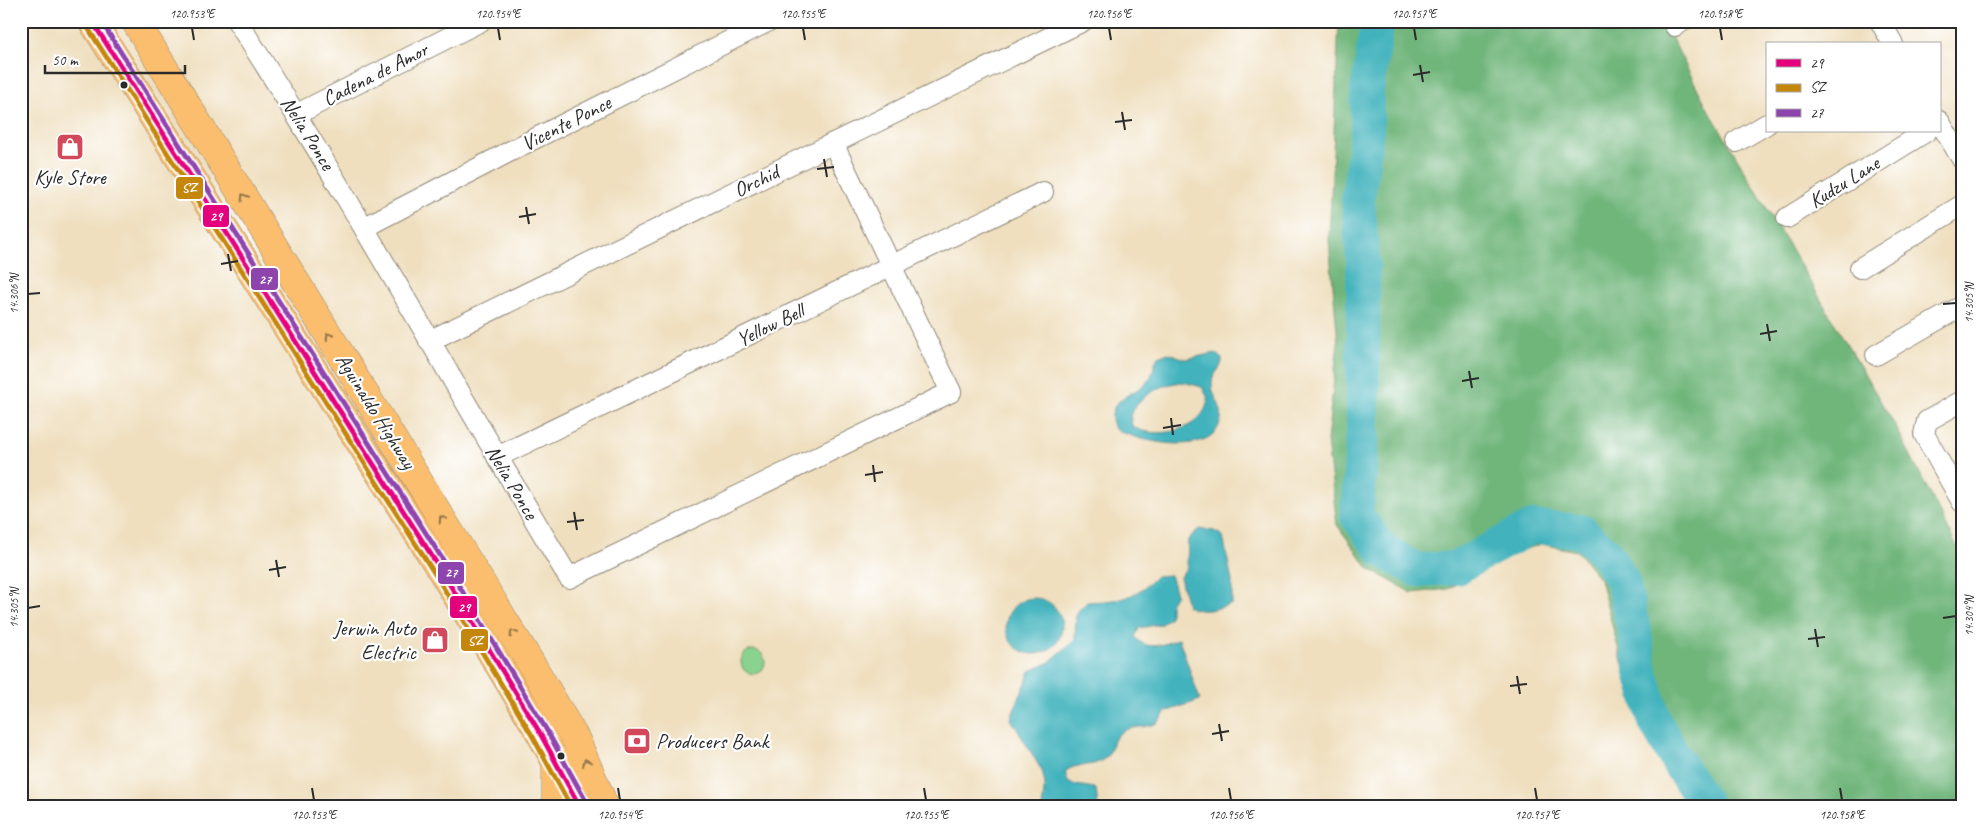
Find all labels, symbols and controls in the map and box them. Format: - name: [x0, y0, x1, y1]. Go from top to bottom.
- text: 120.953°E: [170, 6, 216, 22]
- text: 120.954°E: [476, 6, 522, 22]
- text: 120.955°E: [781, 6, 827, 22]
- text: 120.956°E: [1087, 6, 1133, 22]
- text: 120.957°E: [1392, 6, 1438, 22]
- text: 120.958°E: [1698, 6, 1744, 22]
- street label: Cadena de Amor: [318, 36, 433, 112]
- scale bar: [45, 42, 185, 74]
- legend: [1766, 42, 1940, 132]
- text: 50 m: [52, 51, 79, 70]
- text: 29: [1810, 54, 1825, 73]
- text: SZ: [1810, 78, 1828, 97]
- unlabelled marker: [119, 80, 129, 90]
- street label: Vicente Ponce: [517, 89, 616, 157]
- street label: Nelia Ponce: [275, 91, 341, 176]
- text: 27: [1810, 104, 1825, 123]
- shop icon: Kyle Store: [55, 132, 85, 162]
- street label: Kudzu Lane: [1804, 149, 1886, 214]
- street label: Orchid: [729, 157, 786, 203]
- place label: Kyle Store: [34, 164, 107, 190]
- line badge: SZ: [175, 176, 204, 200]
- text: SZ: [182, 179, 199, 196]
- one-way arrow: [240, 194, 250, 203]
- line badge: 29: [202, 204, 230, 228]
- text: 29: [210, 208, 224, 225]
- line badge: 27: [250, 267, 279, 291]
- text: 27: [259, 271, 273, 288]
- text: 14.306°N: [6, 272, 22, 314]
- text: 14.305°N: [1961, 281, 1977, 323]
- street label: Yellow Bell: [732, 296, 811, 352]
- one-way arrow: [326, 332, 336, 341]
- street label: Aguinaldo Highway: [330, 348, 423, 475]
- street label: Nelia Ponce: [480, 440, 545, 525]
- one-way arrow: [439, 515, 449, 524]
- line badge: 27: [437, 561, 465, 585]
- text: 27: [445, 564, 459, 581]
- text: 14.305°N: [6, 586, 22, 628]
- text: 14.304°N: [1961, 594, 1977, 636]
- line badge: 29: [449, 595, 478, 619]
- text: 29: [458, 599, 472, 616]
- place label: Jerwin Auto Electric: [332, 615, 418, 665]
- shop icon: Jerwin Auto Electric: [420, 625, 450, 655]
- line badge: SZ: [460, 628, 489, 652]
- one-way arrow: [509, 630, 519, 639]
- text: SZ: [468, 632, 485, 649]
- bank icon: Producers Bank: [622, 726, 652, 756]
- place label: Producers Bank: [656, 728, 771, 754]
- unlabelled marker: [556, 751, 566, 761]
- one-way arrow: [582, 758, 593, 767]
- text: 120.953°E: [292, 807, 338, 823]
- text: 120.954°E: [598, 807, 644, 823]
- text: 120.955°E: [904, 807, 950, 823]
- text: 120.956°E: [1209, 807, 1255, 823]
- text: 120.957°E: [1515, 807, 1561, 823]
- text: 120.958°E: [1820, 807, 1866, 823]

